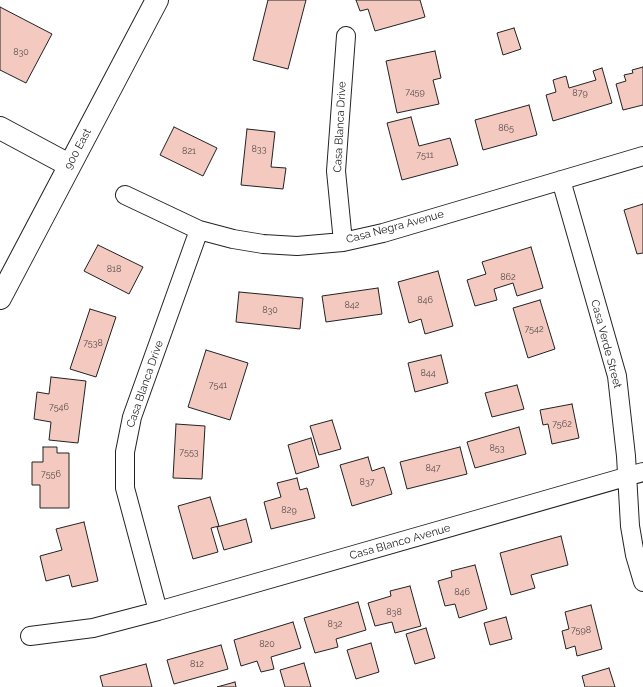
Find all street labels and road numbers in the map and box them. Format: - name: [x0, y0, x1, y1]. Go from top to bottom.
- street label: Casa Blanca Drive: [331, 81, 349, 173]
- street label: 900 East: [62, 126, 94, 172]
- street label: Casa Negra Avenue: [345, 208, 445, 246]
- street label: Casa Verde Street: [588, 298, 624, 390]
- street label: Casa Blanca Drive: [124, 339, 166, 429]
- street label: Casa Blanco Avenue: [348, 521, 452, 563]

